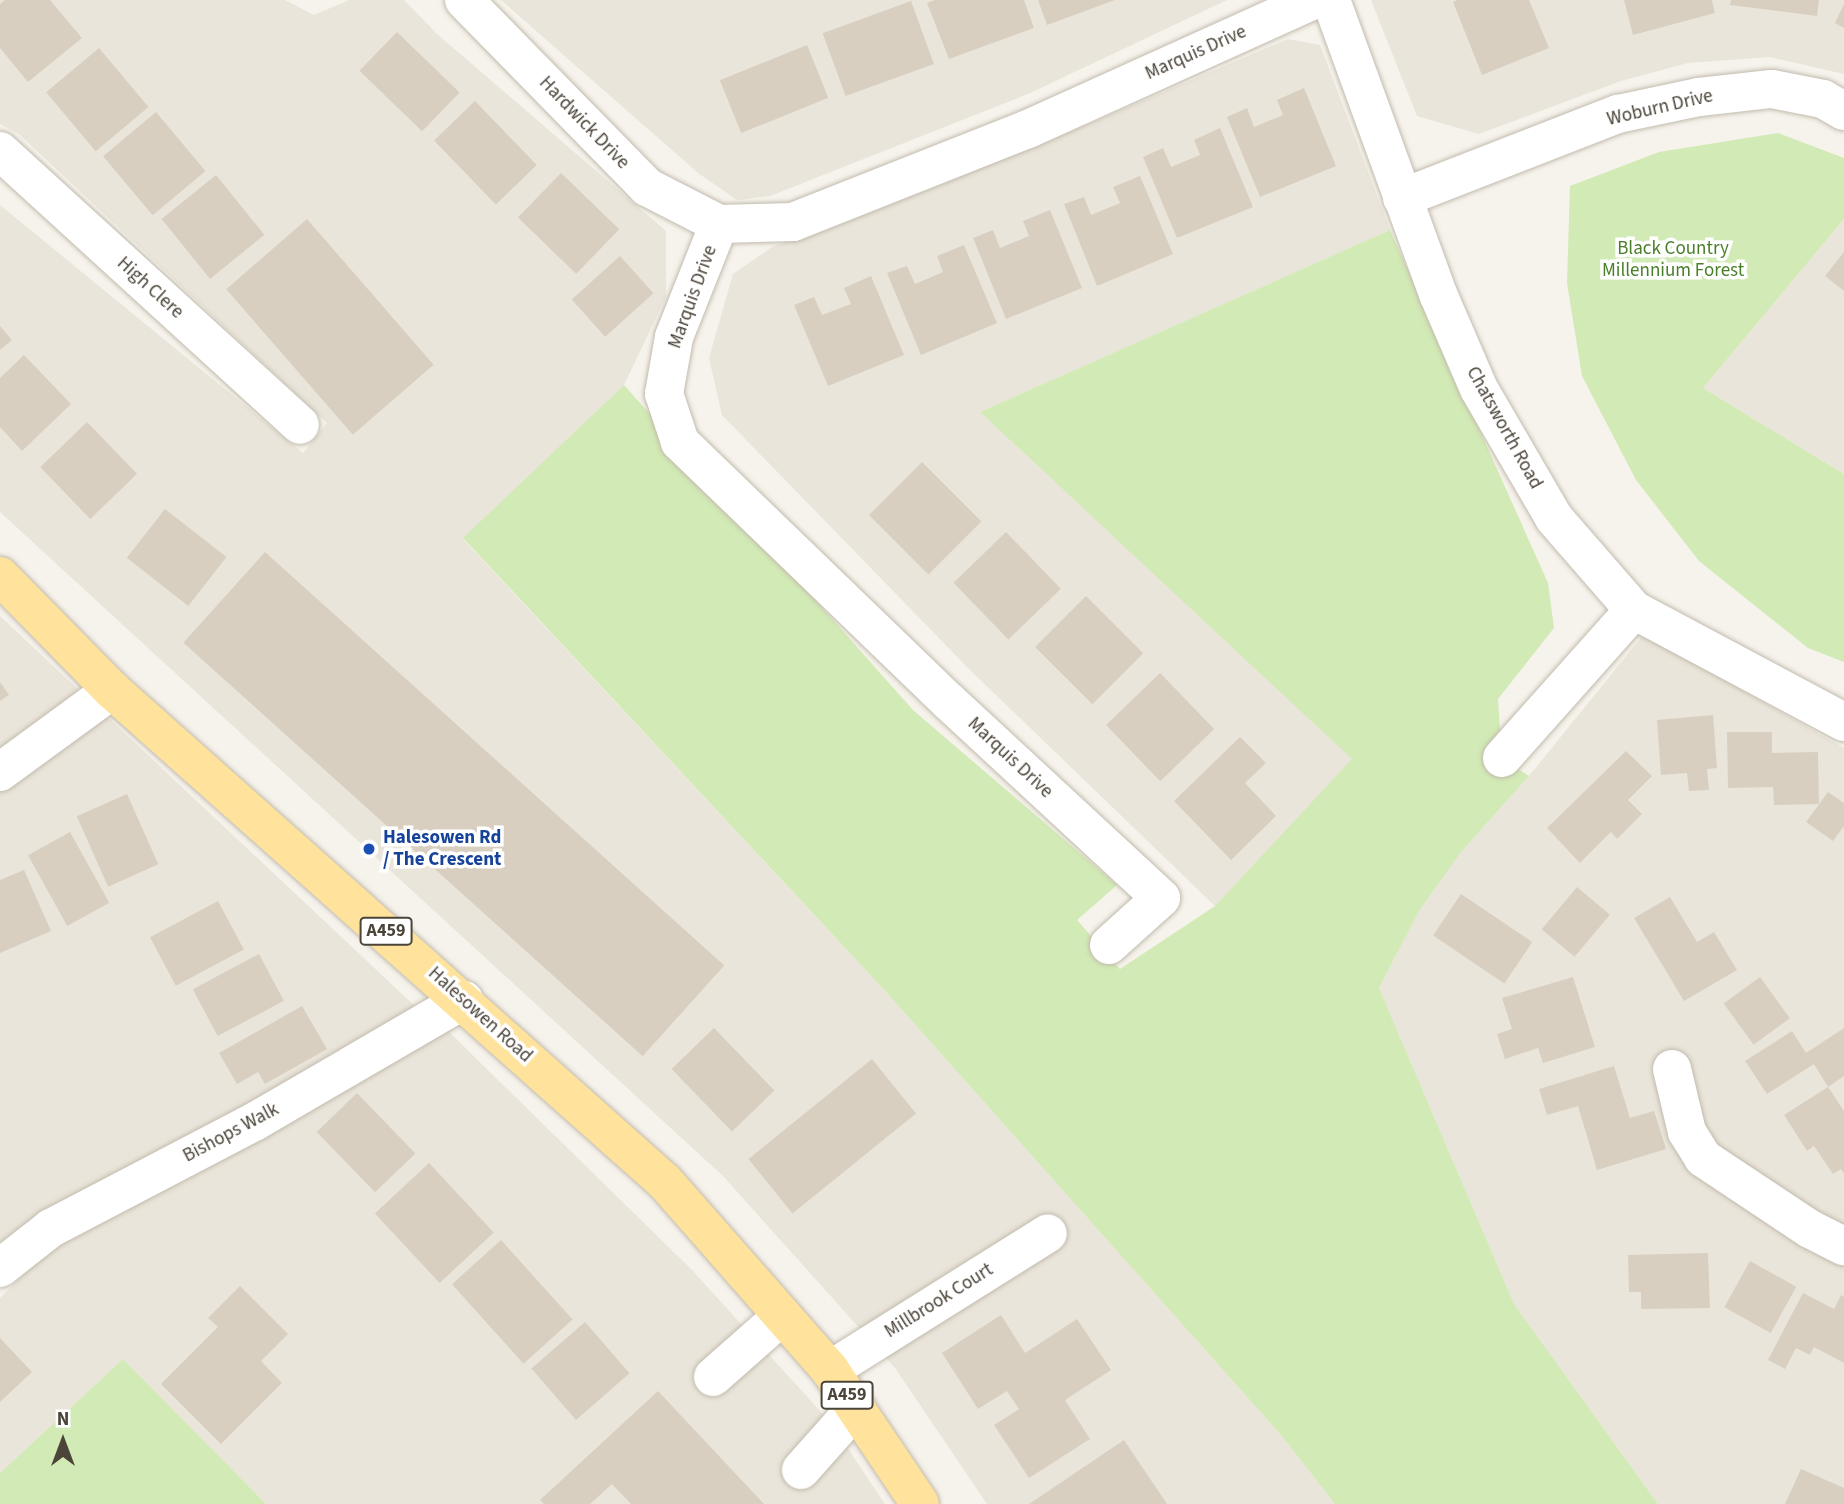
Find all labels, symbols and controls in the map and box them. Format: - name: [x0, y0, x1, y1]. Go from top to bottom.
- street label: Marquis Drive: [1142, 21, 1250, 85]
- street label: Hardwick Drive: [534, 72, 634, 174]
- street label: Woburn Drive: [1605, 85, 1715, 131]
- park label: Black Country Millennium Forest: [1602, 238, 1744, 282]
- street label: Marquis Drive: [664, 242, 722, 352]
- street label: High Clere: [112, 252, 188, 324]
- street label: Chatsworth Road: [1461, 363, 1547, 493]
- street label: Marquis Drive: [963, 713, 1057, 803]
- place label: Halesowen Rd / The Crescent: [383, 827, 501, 871]
- marker: Halesowen Rd / The Crescent: [361, 841, 377, 857]
- road number: A459: [358, 916, 414, 946]
- street label: Halesowen Road: [423, 962, 537, 1068]
- street label: Bishops Walk: [179, 1098, 283, 1168]
- street label: Millbrook Court: [881, 1259, 997, 1343]
- road number: A459: [819, 1380, 875, 1410]
- north arrow: [28, 1406, 98, 1476]
- text: N: [57, 1406, 69, 1433]

